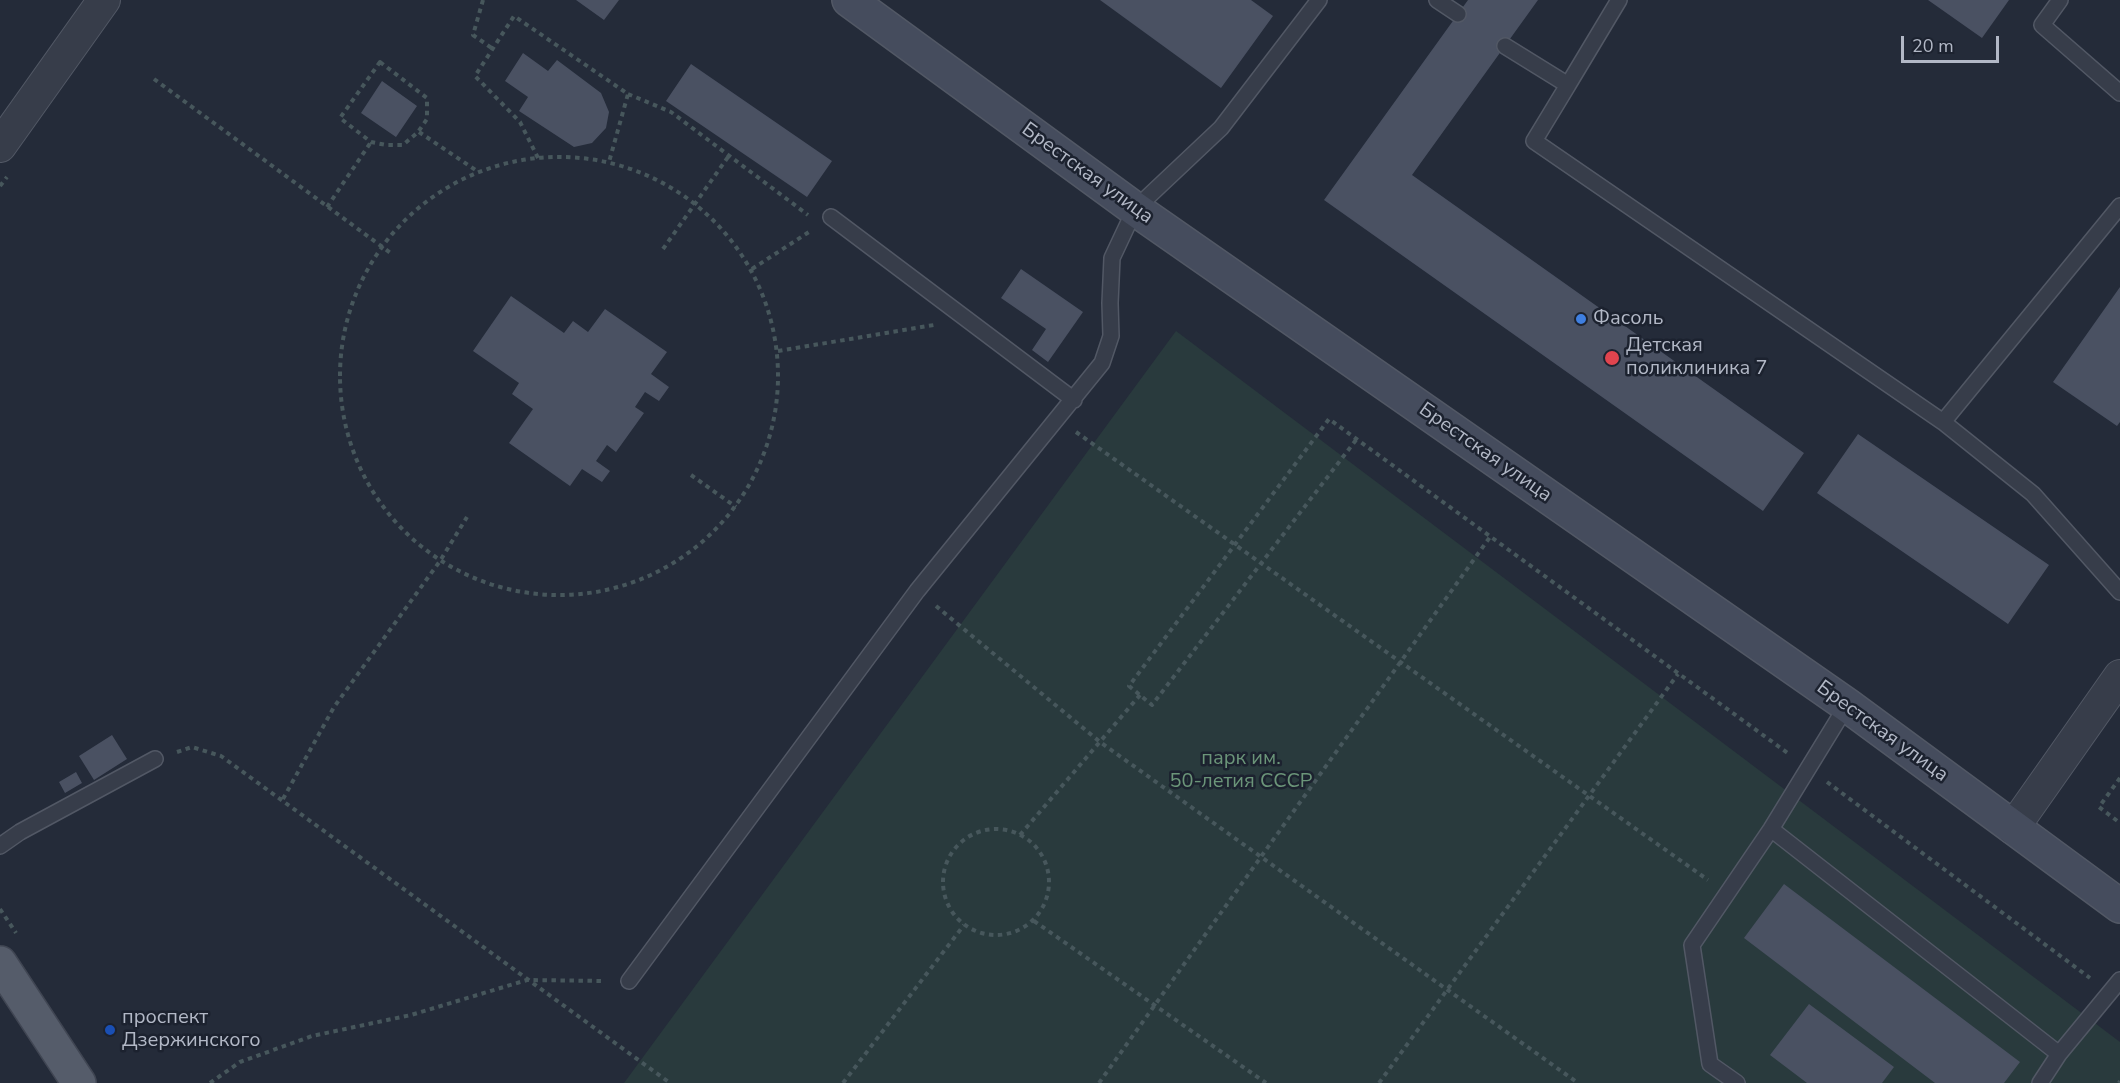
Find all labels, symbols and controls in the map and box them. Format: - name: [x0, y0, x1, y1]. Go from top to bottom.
- scale bar: [1904, 24, 2002, 62]
- text: 20 m: [1912, 34, 1954, 58]
- street label: Брестская улица: [1017, 118, 1157, 230]
- place label: Фасоль: [1593, 307, 1663, 331]
- marker: Фасоль: [1574, 312, 1588, 326]
- place label: Детская поликлиника 7: [1626, 334, 1767, 381]
- marker: Детская поликлиника 7: [1603, 349, 1621, 367]
- street label: Брестская улица: [1414, 398, 1556, 508]
- street label: Брестская улица: [1812, 676, 1952, 788]
- park label: парк им. 50-летия СССР: [1169, 747, 1313, 794]
- place label: проспект Дзержинского: [122, 1006, 261, 1053]
- marker: проспект Дзержинского: [103, 1023, 117, 1037]

